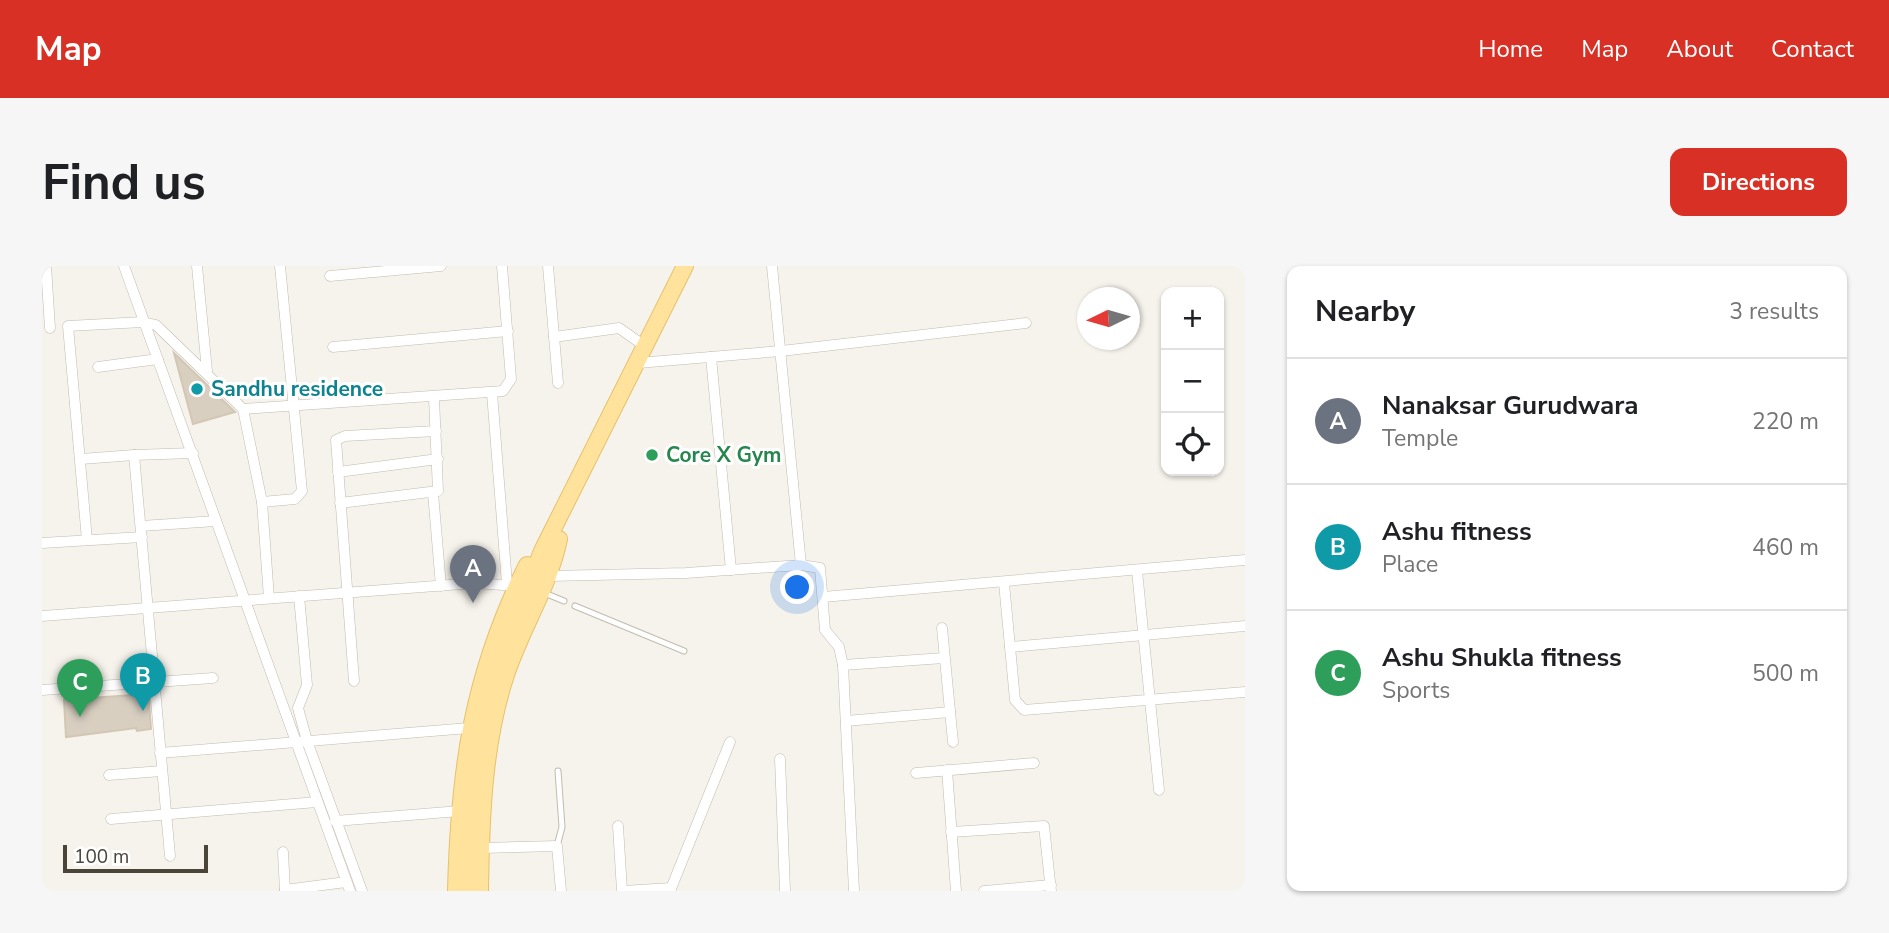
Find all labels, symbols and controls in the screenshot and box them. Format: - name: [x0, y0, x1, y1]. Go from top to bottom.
- text: Map: [35, 27, 102, 72]
- text: Home: [1478, 33, 1543, 65]
- text: Map: [1581, 33, 1628, 65]
- text: About: [1666, 33, 1733, 65]
- text: Contact: [1771, 33, 1854, 65]
- button: Directions: [1670, 148, 1847, 216]
- text: Find us: [42, 149, 206, 216]
- north arrow: [1077, 287, 1140, 350]
- map controls: [1161, 287, 1224, 476]
- button: +: [1161, 287, 1224, 350]
- text: Nearby: [1315, 291, 1415, 332]
- text: 3 results: [1729, 296, 1819, 327]
- button: −: [1161, 350, 1224, 413]
- place label: Sandhu residence: [211, 375, 383, 403]
- marker: Sandhu residence: [189, 381, 205, 397]
- text: Nanaksar Gurudwara: [1382, 388, 1638, 423]
- text: A: [1329, 406, 1347, 437]
- text: 220 m: [1752, 406, 1819, 437]
- button: locate: [1161, 413, 1224, 476]
- text: Temple: [1382, 423, 1458, 454]
- place label: Core X Gym: [666, 441, 781, 469]
- marker: Core X Gym: [644, 447, 660, 463]
- text: Ashu fitness: [1382, 514, 1532, 549]
- text: B: [1330, 532, 1346, 563]
- text: 460 m: [1752, 532, 1819, 563]
- pin: A: [450, 545, 496, 603]
- text: Place: [1382, 549, 1438, 580]
- your location: [780, 570, 814, 604]
- text: Ashu Shukla fitness: [1382, 640, 1622, 675]
- pin: B: [120, 653, 166, 711]
- text: C: [1330, 658, 1346, 689]
- text: 500 m: [1752, 658, 1819, 689]
- pin: C: [57, 659, 103, 717]
- text: Sports: [1382, 675, 1450, 706]
- scale bar: [63, 842, 208, 874]
- text: 100 m: [74, 844, 129, 870]

